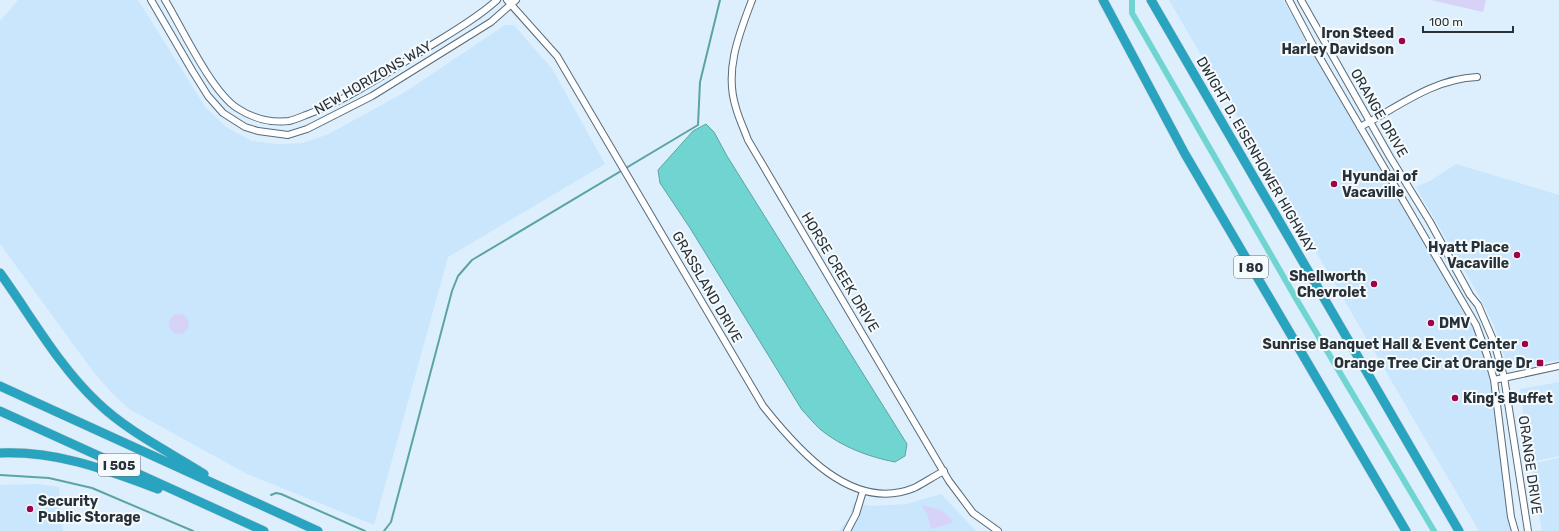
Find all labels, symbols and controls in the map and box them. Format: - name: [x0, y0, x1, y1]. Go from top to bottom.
- scale bar: [1423, 8, 1513, 34]
- text: 100 m: [1429, 15, 1463, 29]
- place label: Iron Steed Harley Davidson: [1281, 25, 1394, 58]
- marker: Iron Steed Harley Davidson: [1397, 36, 1407, 46]
- street label: NEW HORIZONS WAY: [311, 37, 435, 119]
- street label: DWIGHT D. EISENHOWER HIGHWAY: [1193, 54, 1319, 256]
- street label: ORANGE DRIVE: [1347, 66, 1411, 160]
- place label: Hyundai of Vacaville: [1342, 168, 1418, 201]
- marker: Hyundai of Vacaville: [1329, 179, 1339, 189]
- street label: HORSE CREEK DRIVE: [798, 209, 882, 335]
- street label: GRASSLAND DRIVE: [668, 228, 746, 346]
- place label: Hyatt Place Vacaville: [1428, 239, 1509, 272]
- marker: Hyatt Place Vacaville: [1512, 250, 1522, 260]
- road number: I 80: [1234, 256, 1268, 278]
- place label: Shellworth Chevrolet: [1289, 268, 1366, 301]
- marker: Shellworth Chevrolet: [1369, 279, 1379, 289]
- place label: DMV: [1439, 315, 1471, 332]
- marker: DMV: [1426, 318, 1436, 328]
- place label: Sunrise Banquet Hall & Event Center: [1263, 336, 1518, 353]
- marker: Sunrise Banquet Hall & Event Center: [1520, 339, 1530, 349]
- place label: Orange Tree Cir at Orange Dr: [1334, 355, 1533, 372]
- marker: Orange Tree Cir at Orange Dr: [1535, 358, 1545, 368]
- place label: King's Buffet: [1463, 390, 1553, 407]
- marker: King's Buffet: [1450, 393, 1460, 403]
- street label: ORANGE DRIVE: [1515, 415, 1545, 515]
- road number: I 505: [98, 454, 140, 476]
- place label: Security Public Storage: [38, 493, 141, 526]
- marker: Security Public Storage: [25, 504, 35, 514]

